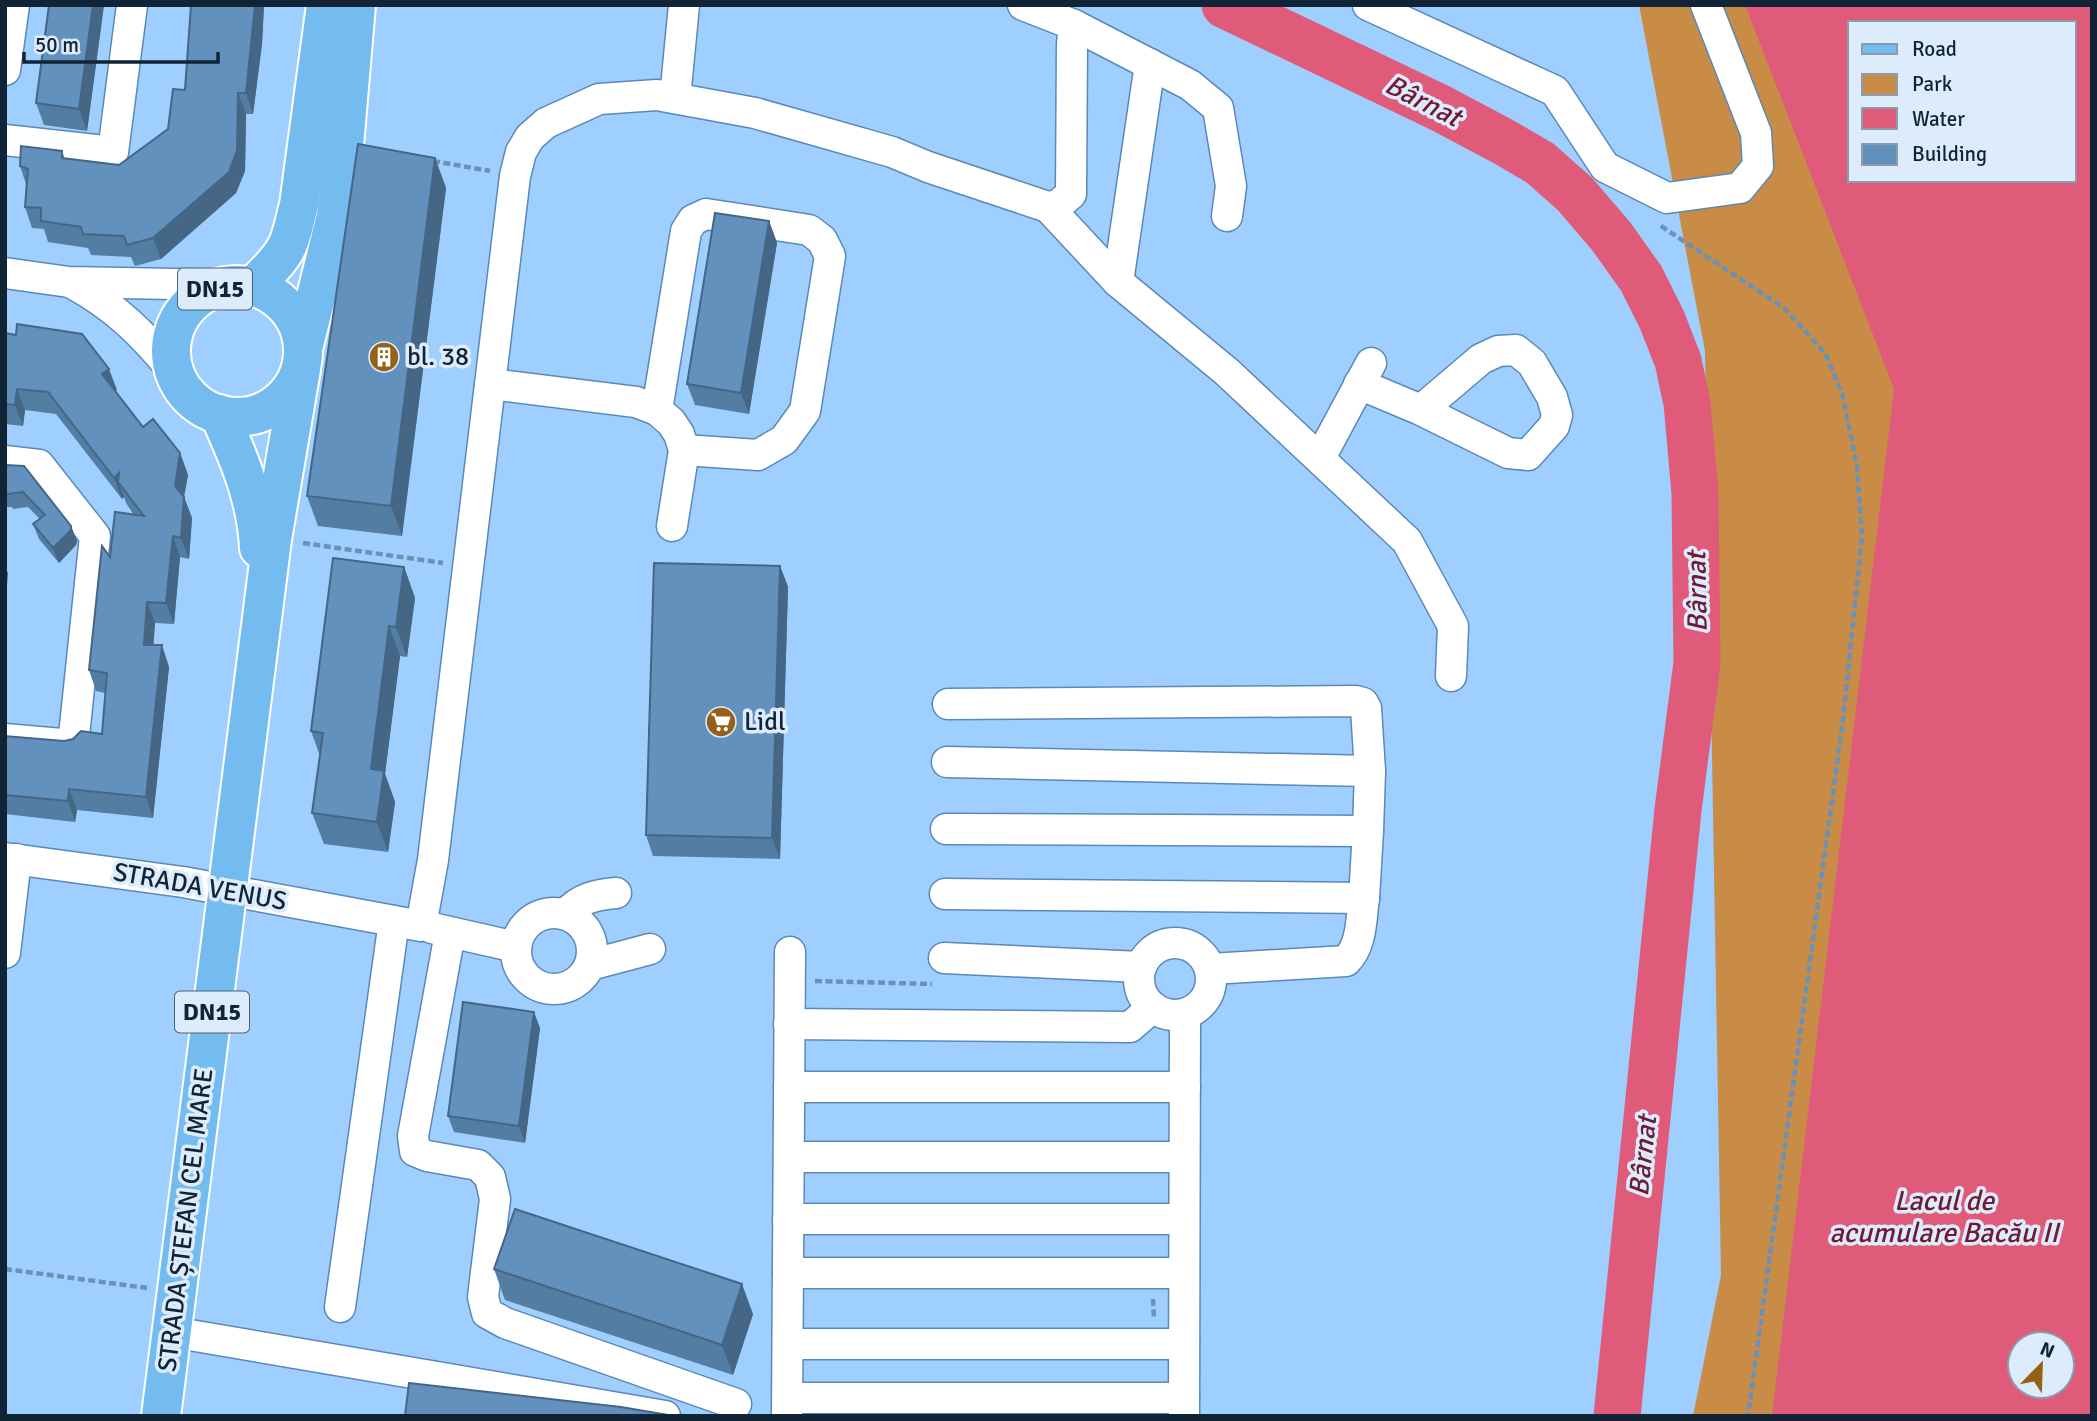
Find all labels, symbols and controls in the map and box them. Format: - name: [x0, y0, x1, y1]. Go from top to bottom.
- scale bar: [24, 21, 219, 65]
- legend: [1848, 21, 2076, 182]
- text: 50 m: [35, 32, 79, 58]
- text: Road: [1912, 36, 1957, 62]
- water label: Bârnat: [1379, 68, 1469, 136]
- text: Park: [1912, 71, 1953, 97]
- text: Water: [1912, 106, 1965, 132]
- text: Building: [1912, 141, 1987, 167]
- road number: DN15: [178, 268, 252, 310]
- building icon: bl. 38: [367, 340, 401, 374]
- place label: bl. 38: [407, 341, 469, 373]
- water label: Bârnat: [1679, 548, 1715, 633]
- supermarket icon: Lidl: [704, 705, 738, 739]
- place label: Lidl: [744, 706, 786, 738]
- street label: STRADA VENUS: [111, 856, 289, 918]
- road number: DN15: [175, 992, 249, 1032]
- street label: STRADA ȘTEFAN CEL MARE: [152, 1067, 220, 1373]
- water label: Bârnat: [1622, 1111, 1664, 1198]
- water label: Lacul de acumulare Bacău II: [1830, 1184, 2061, 1250]
- north arrow: [2006, 1330, 2076, 1400]
- text: N: [2036, 1337, 2058, 1364]

